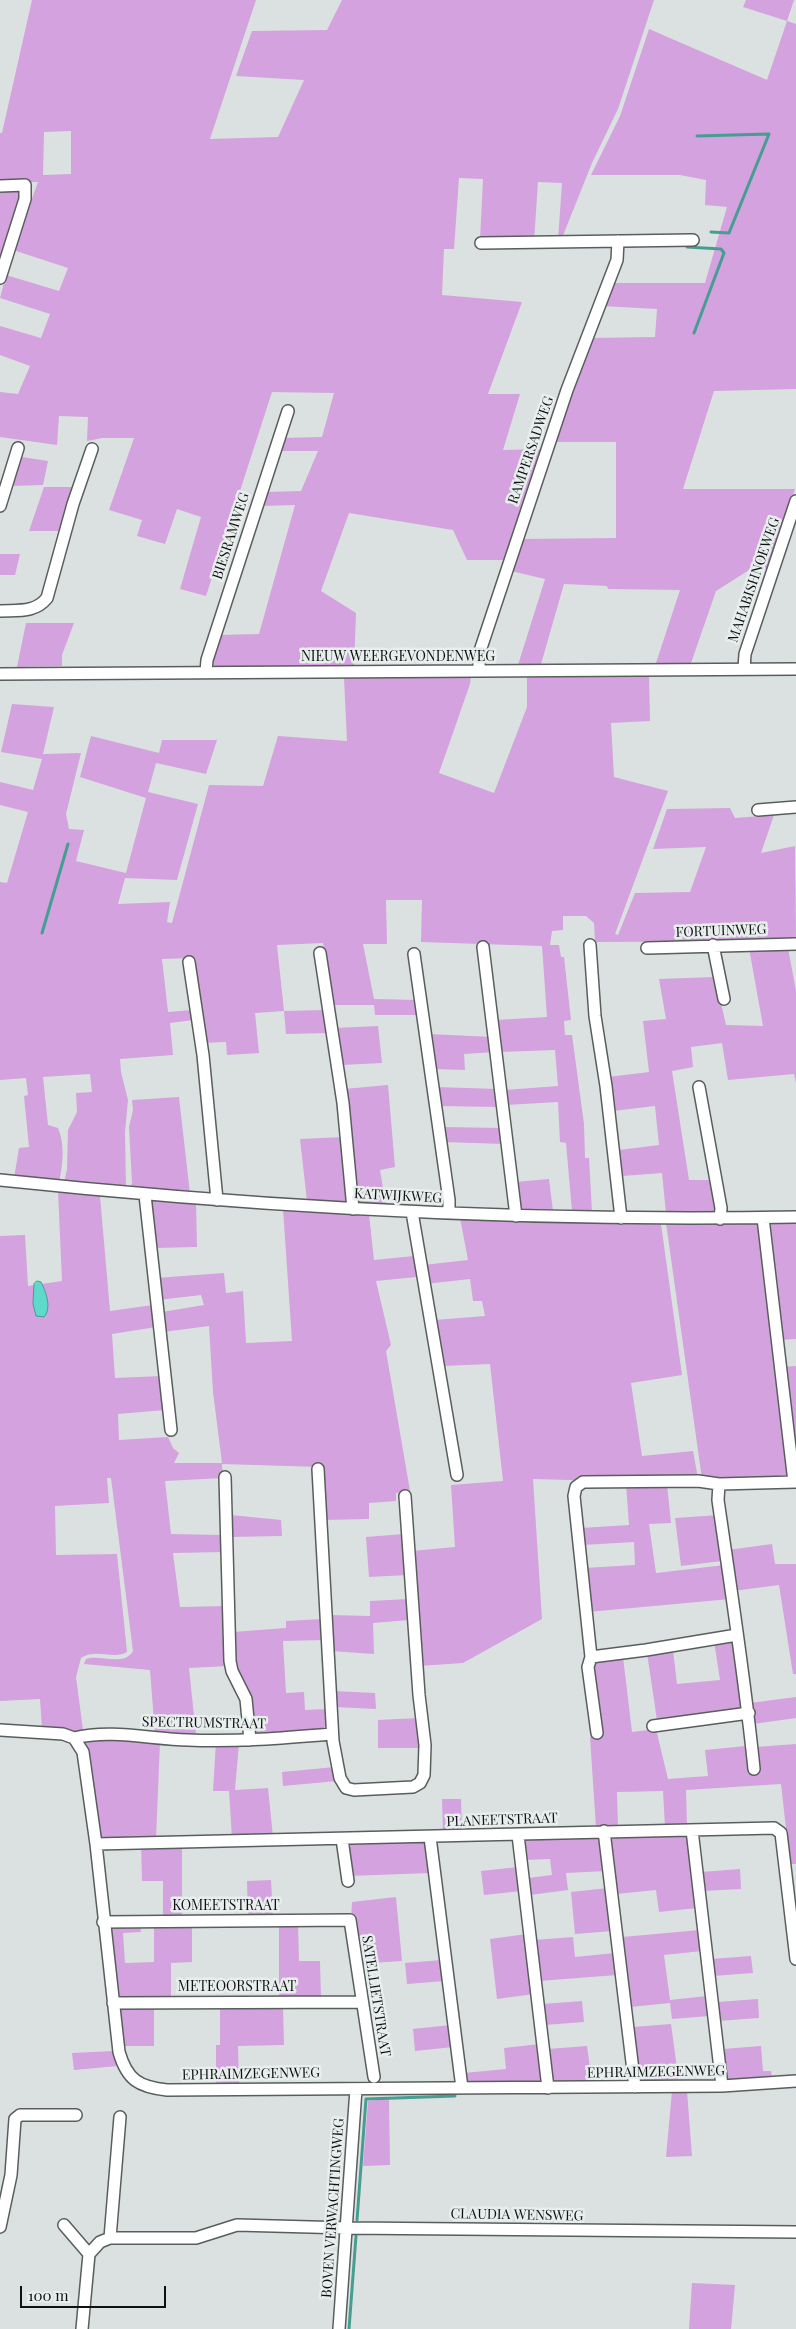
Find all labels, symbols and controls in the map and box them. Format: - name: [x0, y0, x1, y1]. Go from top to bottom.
- street label: RAMPERSADWEG: [505, 394, 557, 506]
- street label: BIESRAMWEG: [209, 490, 253, 582]
- street label: MAHABISHNOEWEG: [725, 515, 783, 645]
- street label: NIEUW WEERGEVONDENWEG: [301, 649, 495, 665]
- street label: FORTUINWEG: [675, 921, 767, 941]
- street label: KATWIJKWEG: [354, 1185, 442, 1207]
- street label: SPECTRUMSTRAAT: [142, 1714, 266, 1732]
- street label: PLANEETSTRAAT: [446, 1810, 558, 1830]
- street label: KOMEETSTRAAT: [172, 1898, 280, 1914]
- street label: SATELLIETSTRAAT: [358, 1934, 394, 2058]
- street label: METEOORSTRAAT: [178, 1979, 296, 1995]
- street label: EPHRAIMZEGENWEG: [587, 2062, 725, 2082]
- street label: EPHRAIMZEGENWEG: [182, 2064, 320, 2084]
- street label: BOVEN VERWACHTINGWEG: [318, 2118, 348, 2298]
- street label: CLAUDIA WENSWEG: [450, 2205, 584, 2225]
- scale bar: [22, 2276, 169, 2308]
- text: 100 m: [28, 2285, 69, 2305]

